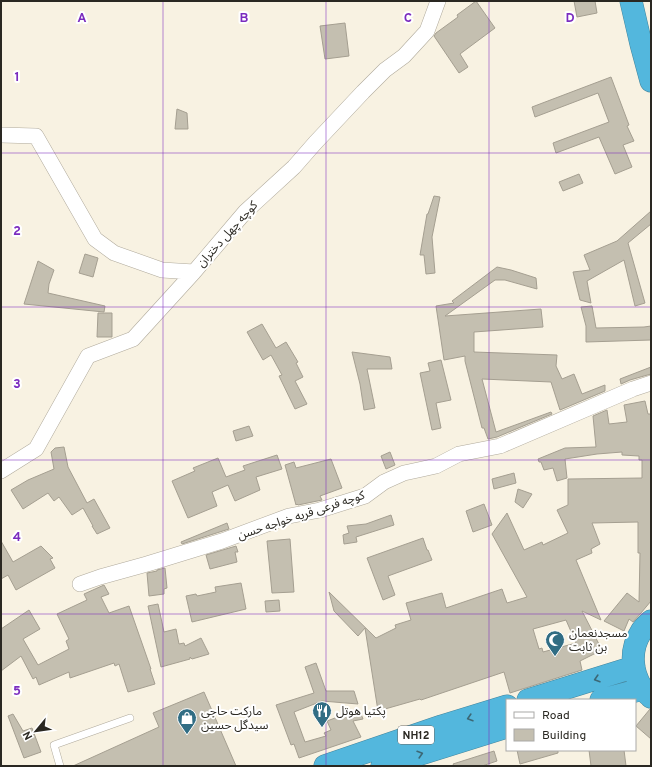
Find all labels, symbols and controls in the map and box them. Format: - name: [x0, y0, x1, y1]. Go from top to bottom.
- text: A: [77, 11, 87, 27]
- text: B: [240, 11, 249, 27]
- text: C: [404, 11, 412, 27]
- text: D: [565, 11, 575, 27]
- text: 1: [14, 70, 20, 86]
- street label: کوچه چهل دختران: [194, 197, 262, 271]
- text: 2: [13, 224, 21, 240]
- text: 3: [13, 377, 21, 393]
- street label: کوچه فرعی قریه خواجه حسن: [236, 487, 368, 544]
- text: 4: [13, 530, 21, 546]
- place label: مسجدنعمان بن ثابت: [569, 626, 628, 656]
- mosque icon: مسجدنعمان بن ثابت: [544, 629, 566, 657]
- one-way arrow: [593, 674, 600, 683]
- text: 5: [13, 684, 21, 700]
- legend: [506, 699, 636, 751]
- restaurant icon: پکتیا هوتل: [311, 700, 333, 728]
- place label: مارکت حاجی سیدگل حسین: [201, 704, 268, 734]
- place label: پکتیا هوتل: [336, 704, 386, 720]
- shop icon: مارکت حاجی سیدگل حسین: [176, 707, 198, 735]
- text: Road: [542, 708, 570, 724]
- north arrow: [16, 711, 56, 751]
- one-way arrow: [466, 713, 473, 722]
- road number: NH12: [398, 726, 434, 744]
- text: Building: [542, 728, 586, 744]
- text: N: [20, 729, 36, 742]
- one-way arrow: [416, 750, 423, 759]

